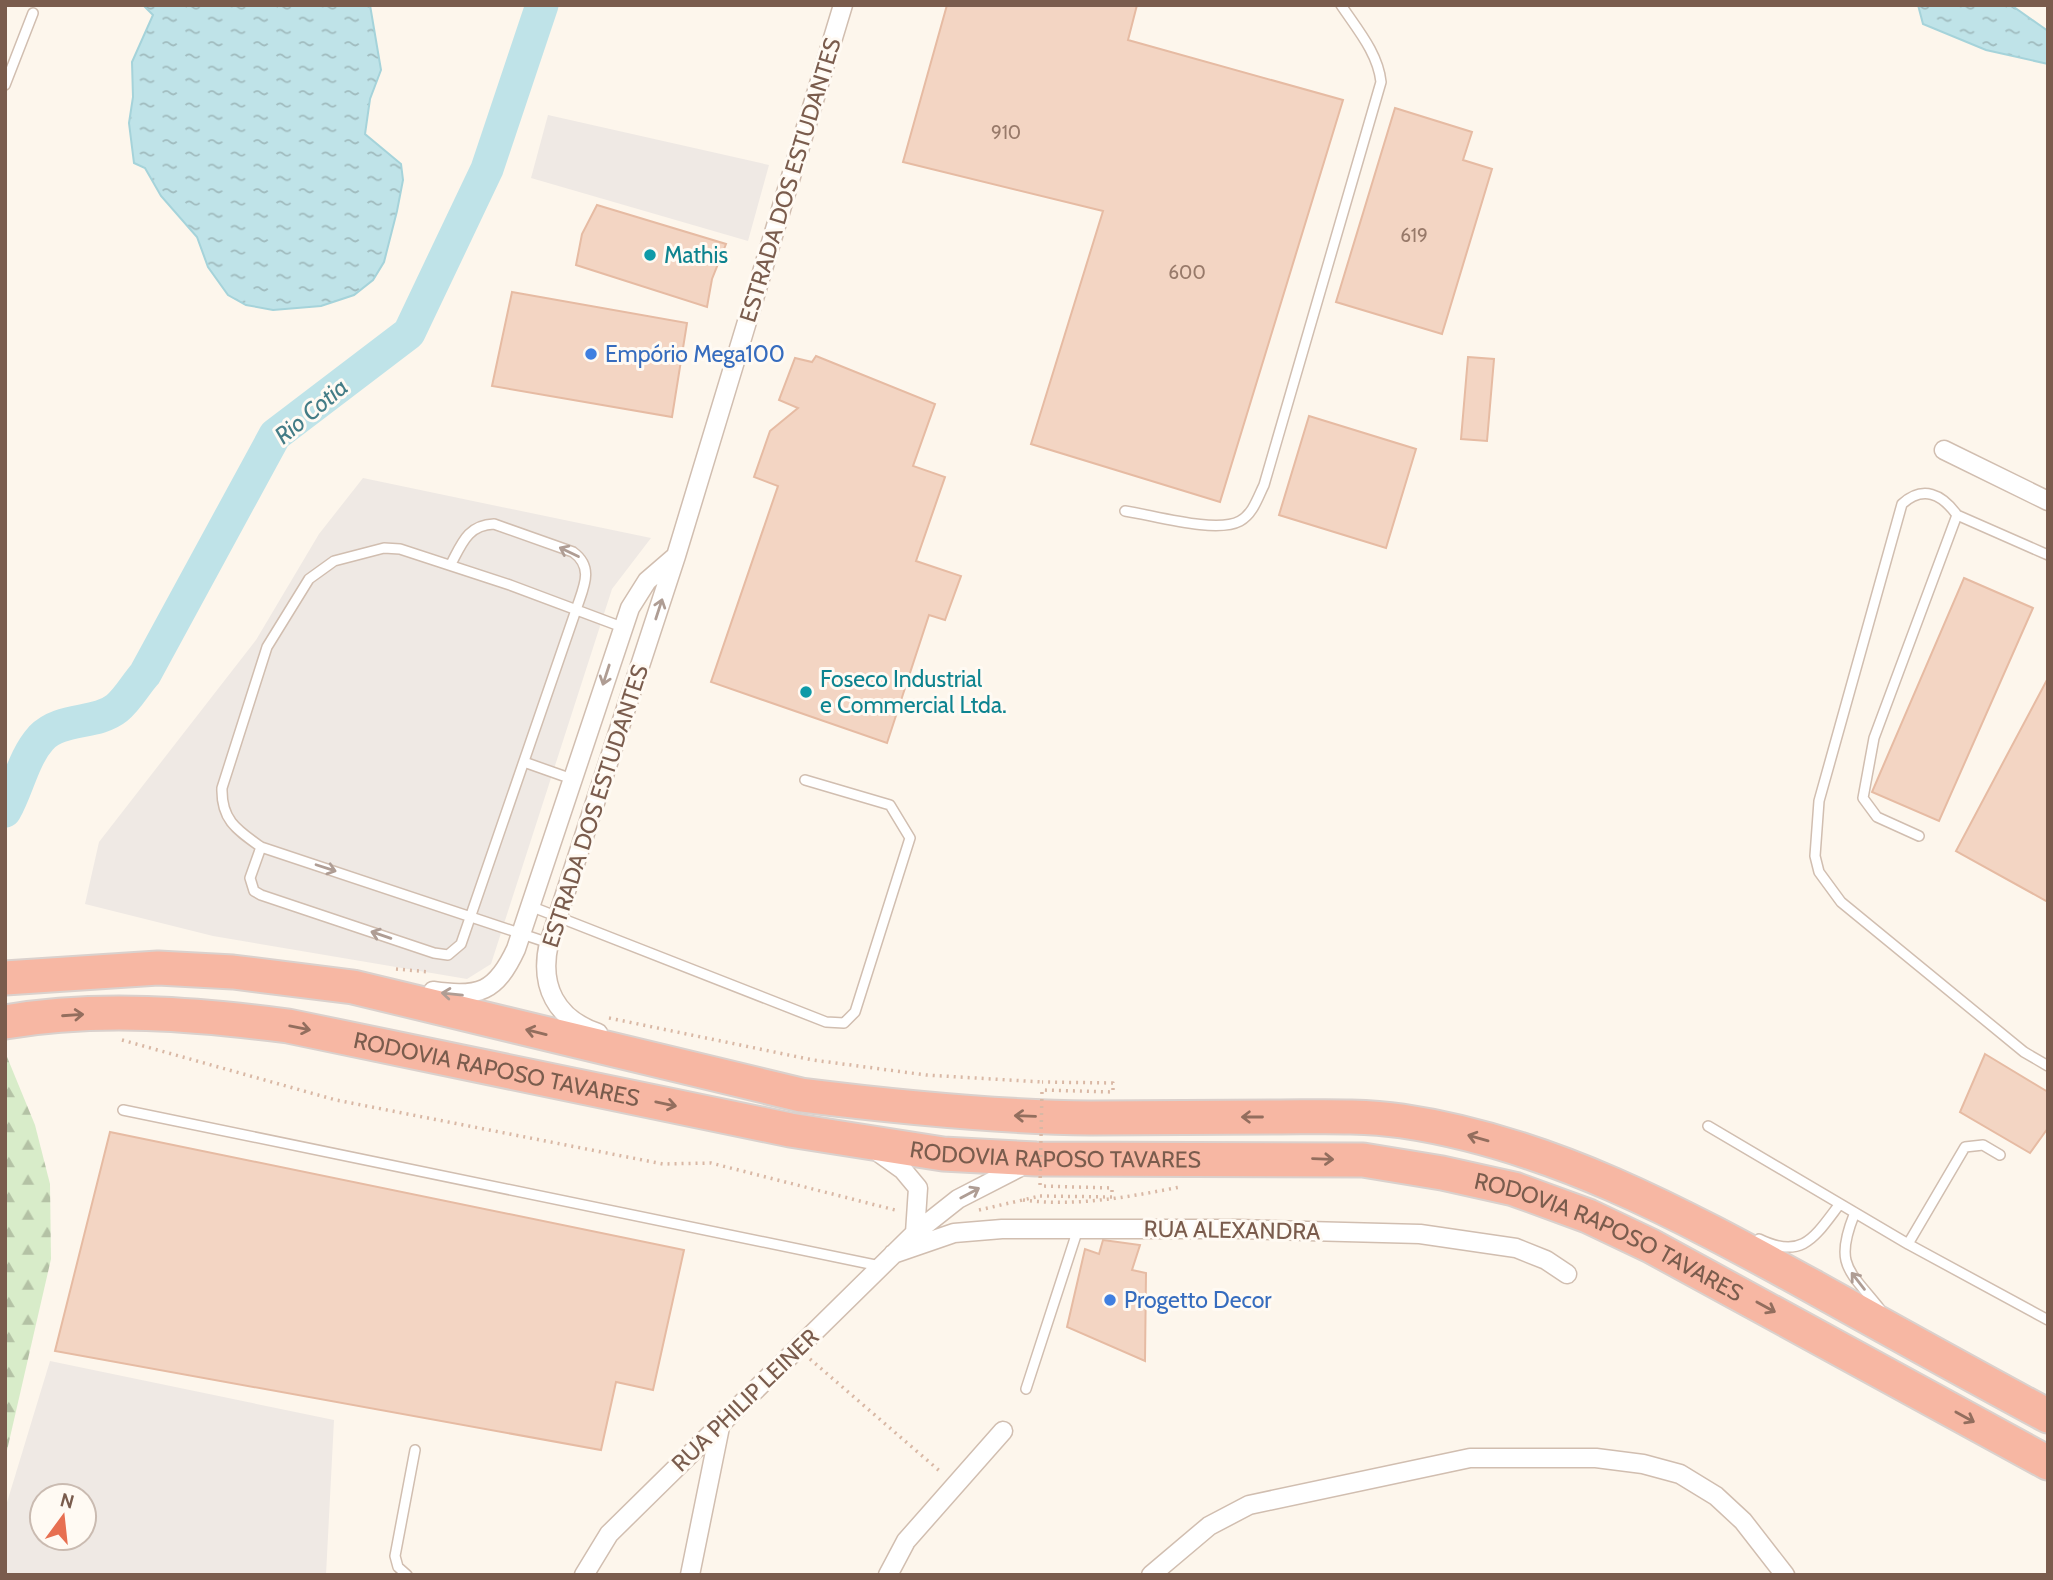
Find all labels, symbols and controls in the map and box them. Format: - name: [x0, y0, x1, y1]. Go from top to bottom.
- street label: ESTRADA DOS ESTUDANTES: [733, 35, 847, 325]
- house number: 910: [991, 121, 1021, 144]
- house number: 619: [1400, 224, 1428, 247]
- place label: Mathis: [664, 241, 728, 269]
- marker: Mathis: [642, 247, 658, 263]
- house number: 600: [1168, 261, 1206, 284]
- place label: Empório Mega100: [605, 340, 785, 368]
- marker: Empório Mega100: [583, 346, 599, 362]
- water label: Rio Cotia: [269, 372, 353, 450]
- one-way arrow: [559, 545, 580, 558]
- one-way arrow: [653, 598, 666, 620]
- street label: ESTRADA DOS ESTUDANTES: [536, 661, 654, 951]
- one-way arrow: [599, 664, 611, 686]
- place label: Foseco Industrial e Commercial Ltda.: [820, 665, 1007, 719]
- marker: Foseco Industrial e Commercial Ltda.: [798, 684, 814, 700]
- one-way arrow: [315, 862, 337, 875]
- one-way arrow: [370, 928, 392, 941]
- one-way arrow: [441, 987, 464, 1000]
- one-way arrow: [61, 1008, 84, 1021]
- one-way arrow: [288, 1022, 311, 1036]
- one-way arrow: [525, 1024, 548, 1038]
- street label: RODOVIA RAPOSO TAVARES: [351, 1026, 642, 1112]
- one-way arrow: [654, 1098, 677, 1112]
- one-way arrow: [1013, 1109, 1036, 1122]
- one-way arrow: [1241, 1110, 1264, 1124]
- one-way arrow: [1467, 1130, 1489, 1143]
- street label: RODOVIA RAPOSO TAVARES: [908, 1135, 1201, 1174]
- one-way arrow: [1311, 1152, 1334, 1165]
- street label: RODOVIA RAPOSO TAVARES: [1472, 1167, 1748, 1308]
- one-way arrow: [959, 1185, 980, 1199]
- street label: RUA ALEXANDRA: [1143, 1214, 1321, 1246]
- one-way arrow: [1851, 1273, 1866, 1291]
- place label: Progetto Decor: [1124, 1286, 1272, 1314]
- marker: Progetto Decor: [1102, 1292, 1118, 1308]
- one-way arrow: [1755, 1301, 1776, 1314]
- street label: RUA PHILIP LEINER: [666, 1323, 824, 1477]
- one-way arrow: [1954, 1411, 1975, 1424]
- north arrow: [28, 1482, 98, 1552]
- text: N: [58, 1488, 77, 1514]

